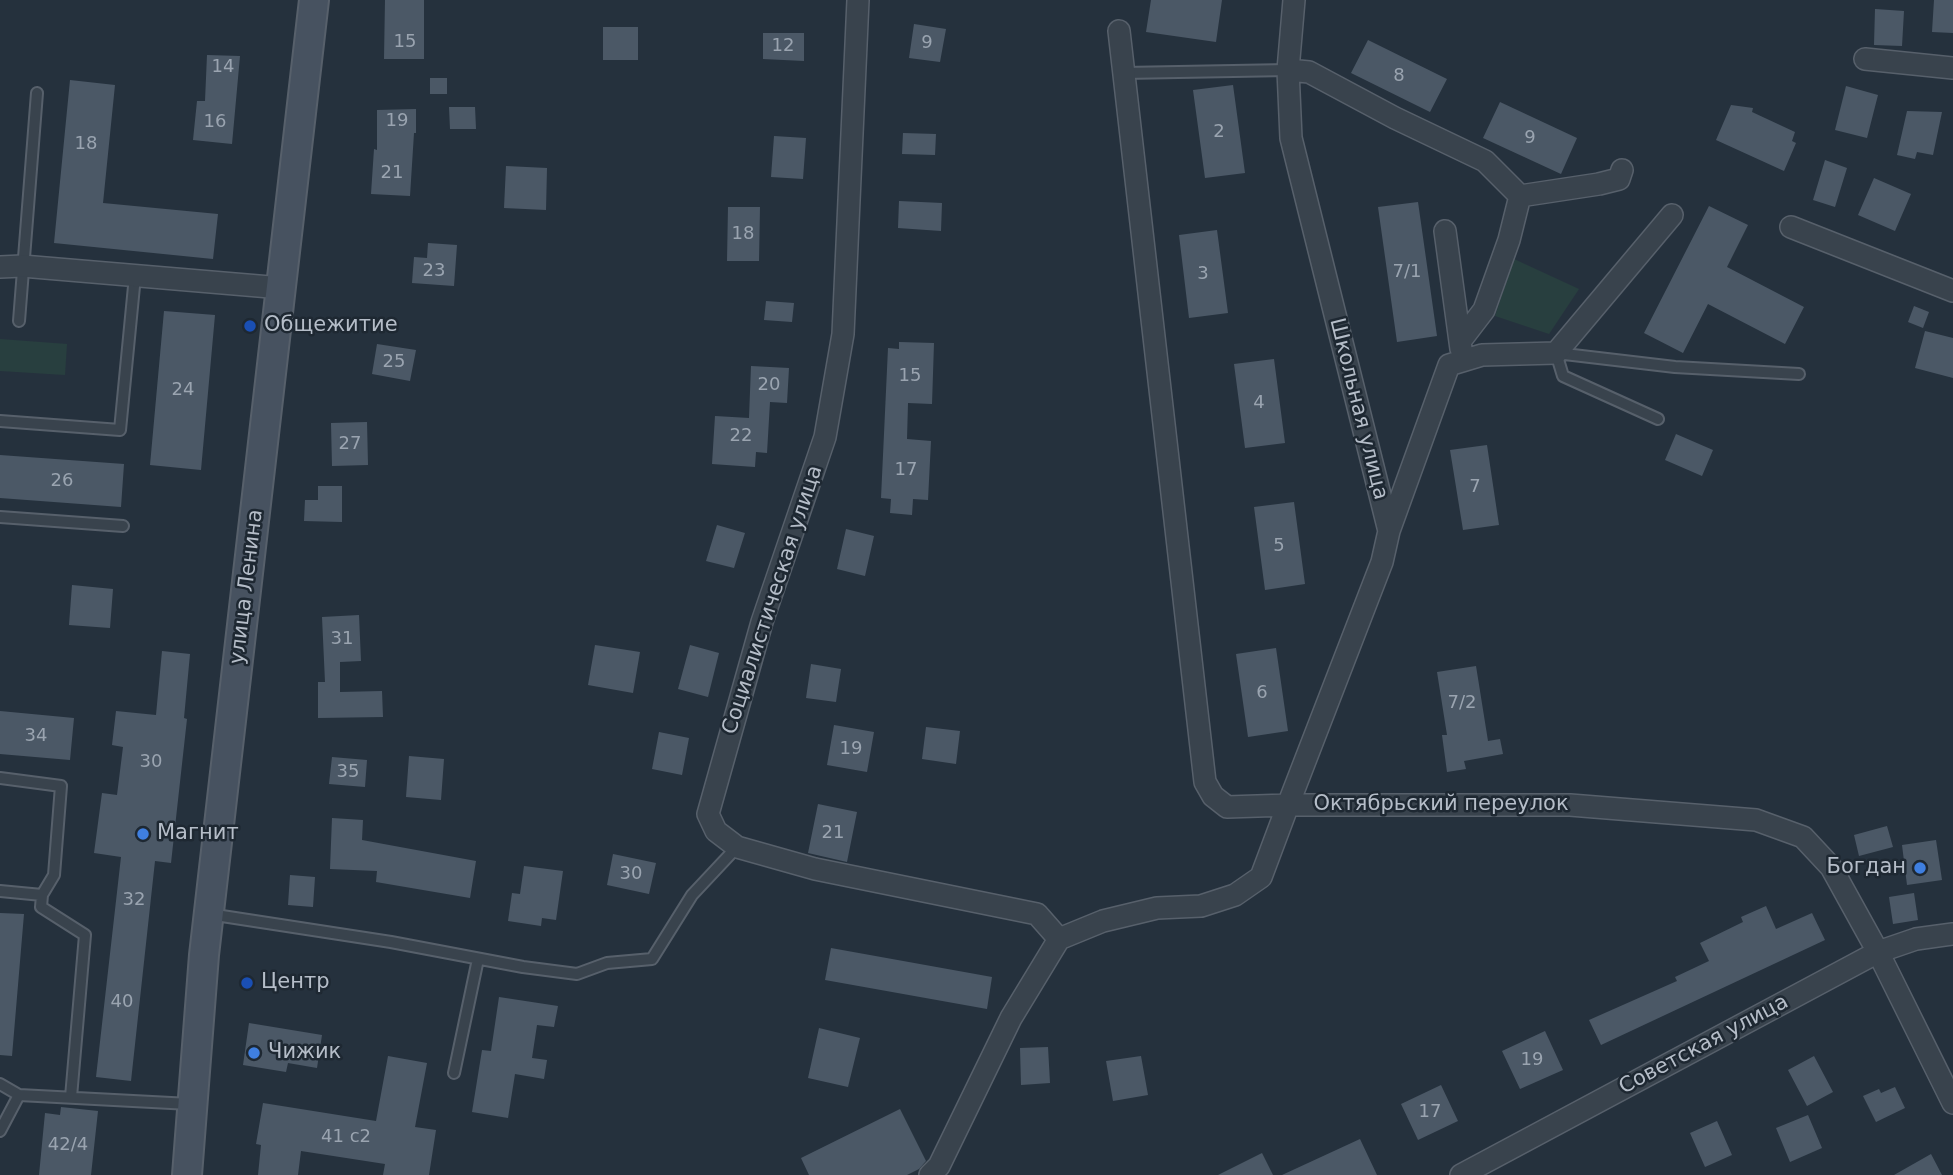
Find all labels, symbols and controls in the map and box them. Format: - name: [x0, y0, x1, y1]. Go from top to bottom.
- house number: 15: [394, 31, 416, 53]
- house number: 9: [921, 32, 933, 54]
- house number: 12: [772, 35, 794, 57]
- house number: 14: [212, 56, 234, 78]
- house number: 8: [1393, 65, 1405, 87]
- house number: 19: [386, 110, 408, 132]
- house number: 16: [204, 111, 226, 133]
- house number: 2: [1213, 121, 1225, 143]
- house number: 9: [1524, 127, 1536, 149]
- house number: 18: [75, 133, 97, 155]
- house number: 21: [381, 162, 403, 184]
- house number: 18: [732, 223, 754, 245]
- house number: 23: [423, 260, 445, 282]
- house number: 7/1: [1393, 261, 1421, 283]
- house number: 3: [1197, 263, 1209, 285]
- place label: Общежитие: [264, 313, 398, 339]
- street label: Школьная улица: [1323, 316, 1393, 502]
- marker: Общежитие: [242, 318, 258, 334]
- house number: 25: [383, 351, 405, 373]
- house number: 15: [899, 365, 921, 387]
- house number: 20: [758, 374, 780, 396]
- house number: 24: [172, 379, 194, 401]
- house number: 4: [1253, 392, 1265, 414]
- house number: 22: [730, 425, 752, 447]
- house number: 27: [339, 433, 361, 455]
- house number: 17: [895, 459, 917, 481]
- street label: Социалистическая улица: [718, 462, 828, 738]
- house number: 26: [51, 470, 73, 492]
- house number: 7: [1469, 476, 1481, 498]
- street label: улица Ленина: [225, 508, 269, 666]
- house number: 5: [1273, 535, 1285, 557]
- house number: 31: [331, 628, 353, 650]
- house number: 6: [1256, 682, 1268, 704]
- house number: 7/2: [1448, 692, 1476, 714]
- house number: 34: [25, 725, 47, 747]
- house number: 19: [840, 738, 862, 760]
- house number: 30: [140, 751, 162, 773]
- house number: 35: [337, 761, 359, 783]
- street label: Октябрьский переулок: [1313, 792, 1569, 818]
- place label: Магнит: [157, 821, 239, 847]
- house number: 21: [822, 822, 844, 844]
- marker: Магнит: [135, 826, 151, 842]
- place label: Богдан: [1827, 855, 1906, 881]
- marker: Богдан: [1912, 860, 1928, 876]
- house number: 30: [620, 863, 642, 885]
- house number: 32: [123, 889, 145, 911]
- place label: Центр: [261, 970, 330, 996]
- marker: Центр: [239, 975, 255, 991]
- street label: Советская улица: [1615, 990, 1793, 1100]
- house number: 40: [111, 991, 133, 1013]
- place label: Чижик: [268, 1040, 341, 1066]
- marker: Чижик: [246, 1045, 262, 1061]
- house number: 19: [1521, 1049, 1543, 1071]
- house number: 17: [1419, 1101, 1441, 1123]
- house number: 41 с2: [321, 1126, 371, 1148]
- house number: 42/4: [48, 1134, 88, 1156]

